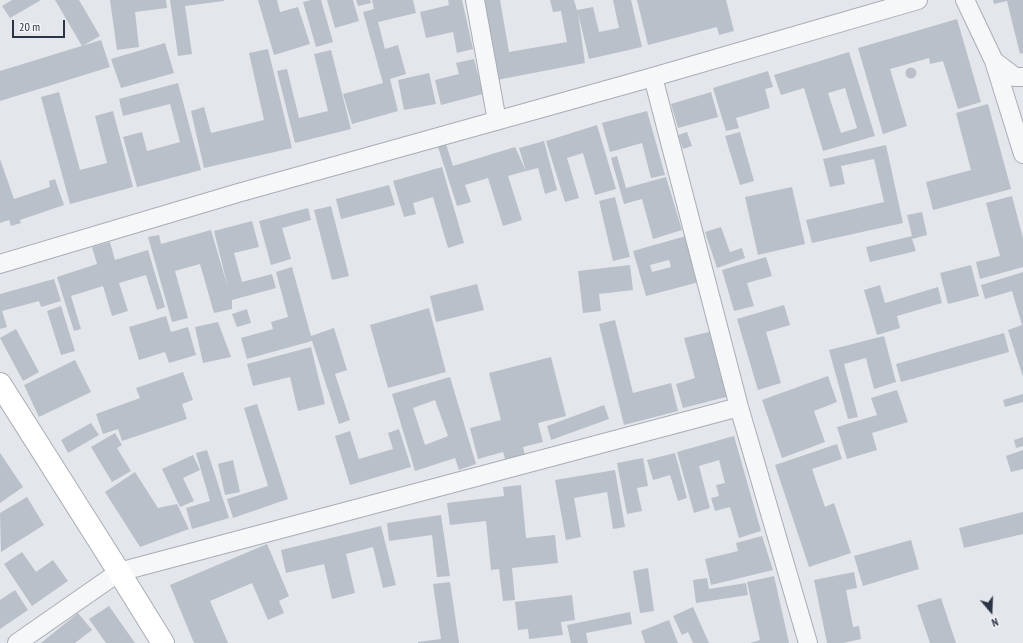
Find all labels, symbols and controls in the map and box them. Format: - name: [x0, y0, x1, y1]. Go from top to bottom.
- scale bar: [14, 12, 67, 38]
- text: 20 m: [19, 19, 40, 34]
- north arrow: [971, 591, 1011, 631]
- text: N: [990, 615, 1000, 630]

